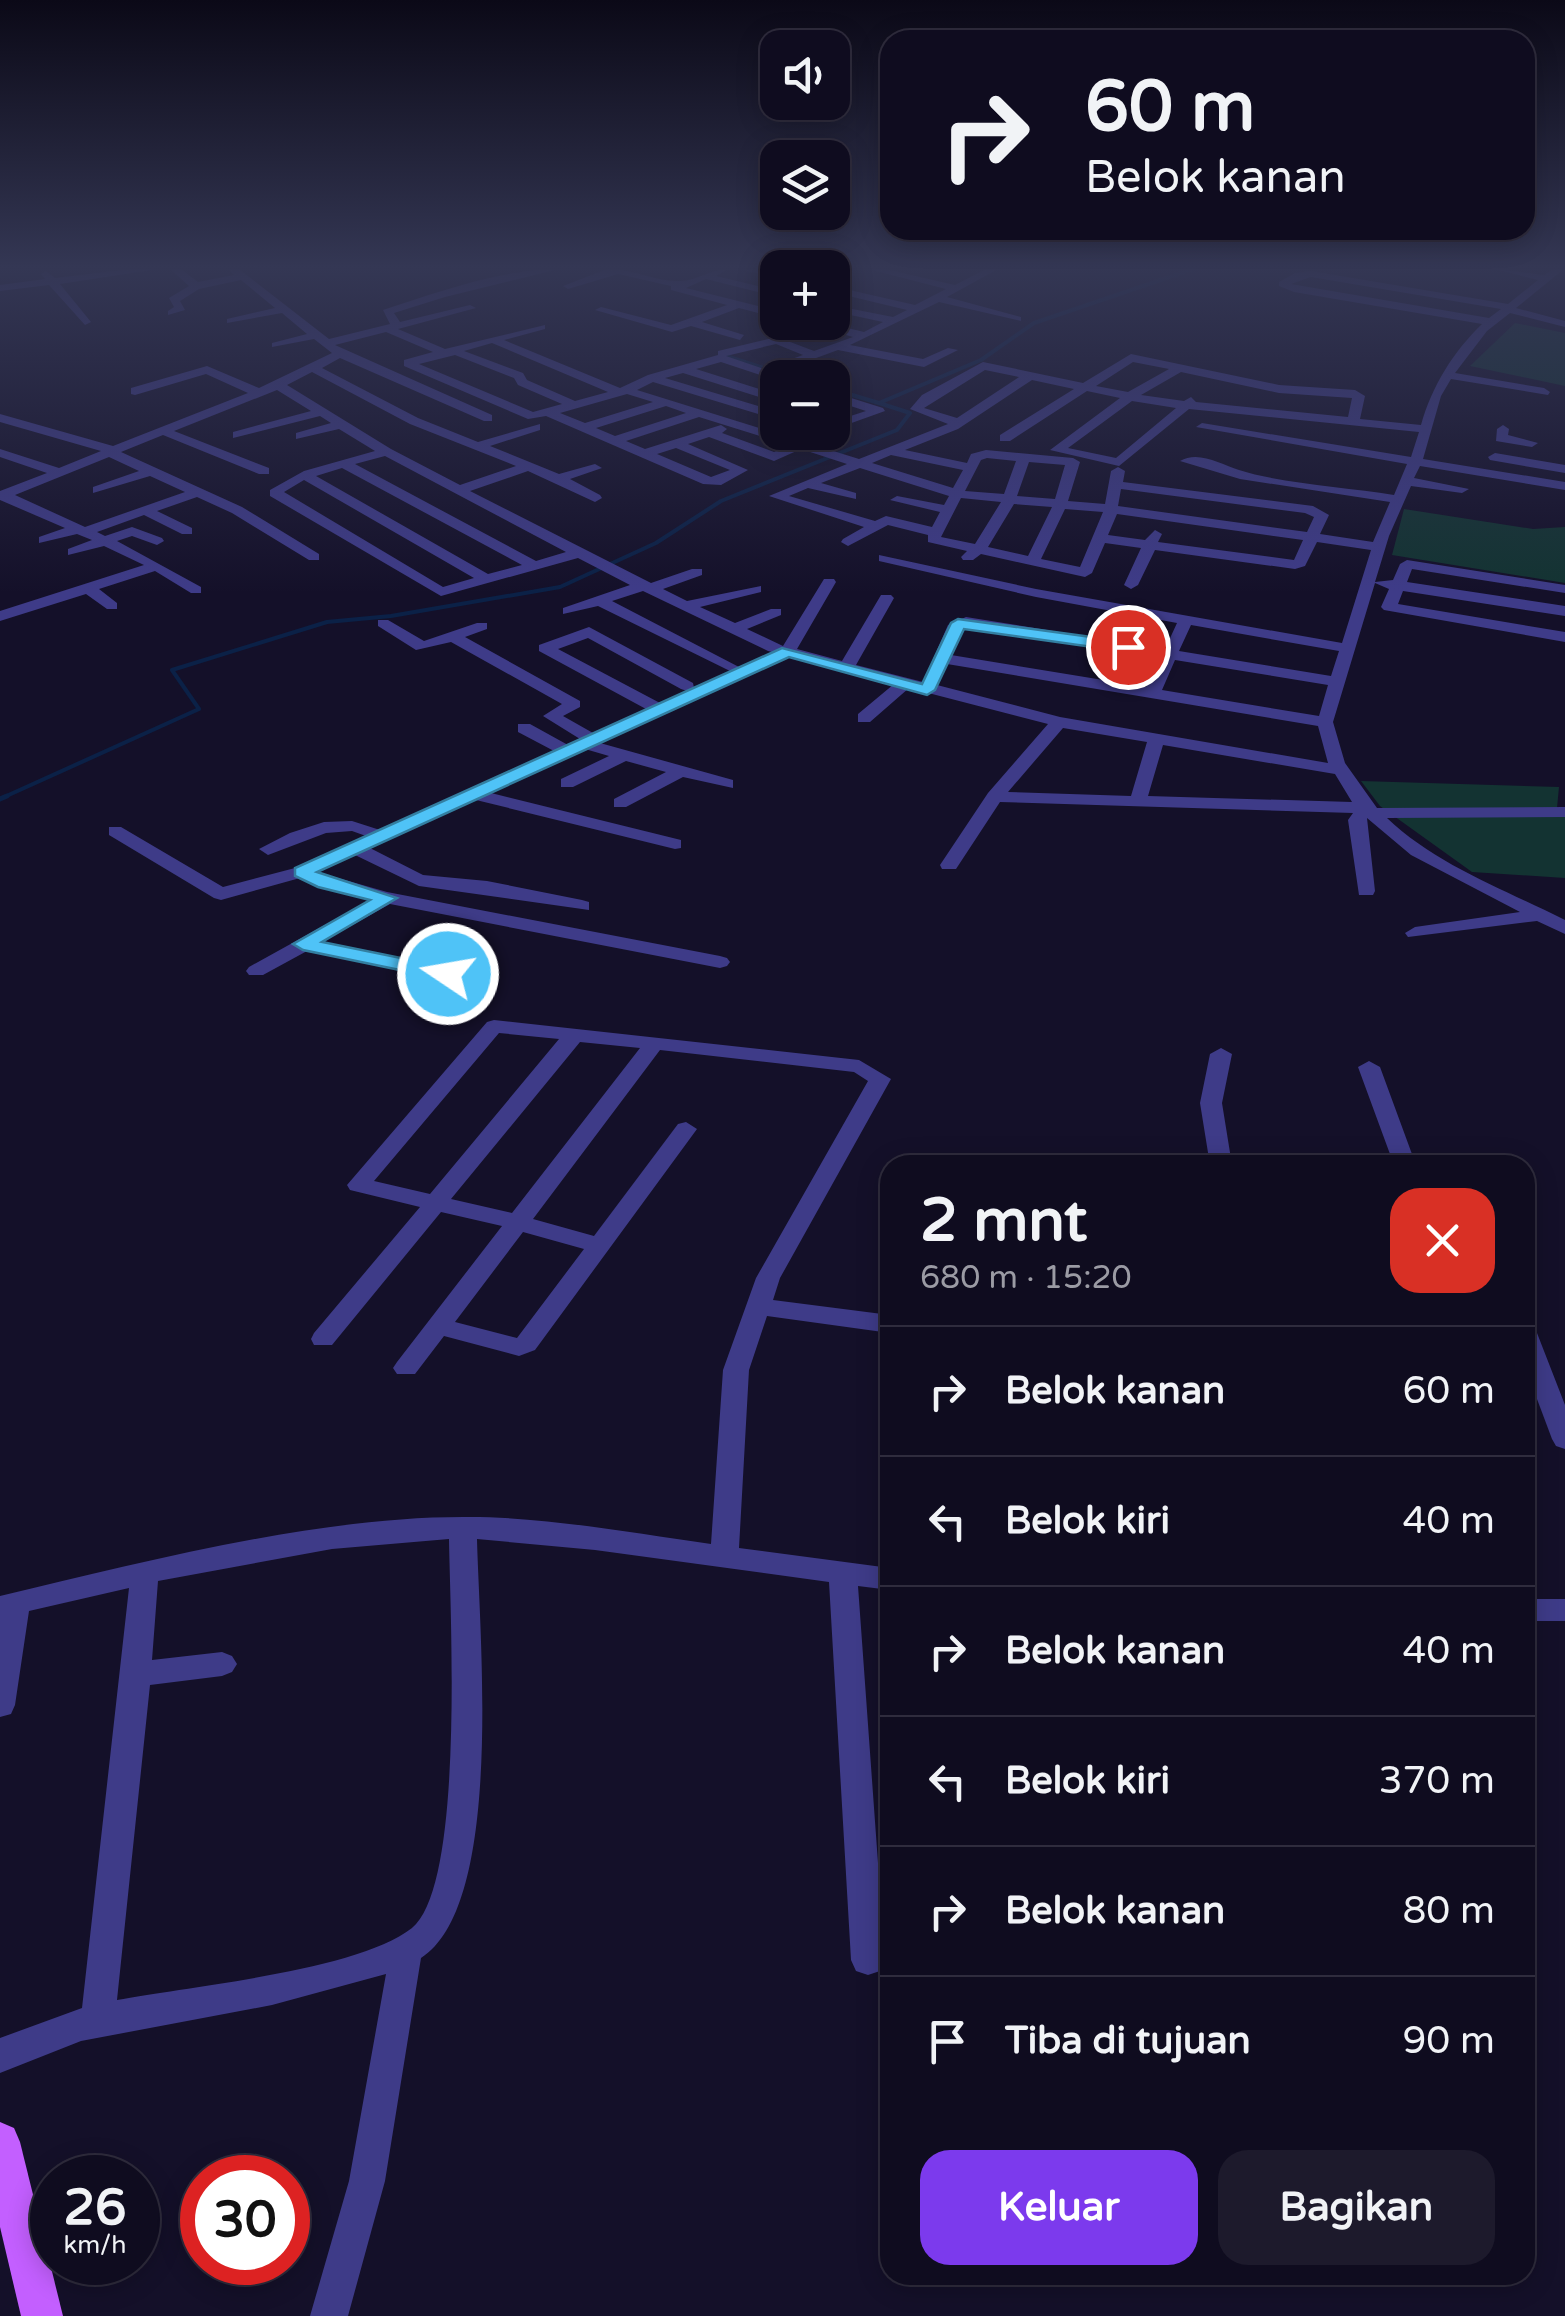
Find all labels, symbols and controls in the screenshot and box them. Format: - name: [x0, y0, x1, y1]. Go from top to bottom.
- map controls: [760, 30, 850, 450]
- button: sound: [760, 30, 850, 120]
- text: 60 m: [1085, 66, 1255, 150]
- icon: right: [920, 70, 1050, 200]
- button: layers: [760, 140, 850, 230]
- text: Belok kanan: [1085, 151, 1346, 205]
- button: +: [760, 250, 850, 340]
- button: −: [760, 360, 850, 450]
- pin: [1086, 605, 1171, 690]
- icon: arrive: [1101, 620, 1156, 675]
- position arrow: [396, 922, 500, 1026]
- text: 2 mnt: [920, 1185, 1087, 1257]
- button: close: [1390, 1188, 1495, 1293]
- text: 680 m · 15:20: [920, 1259, 1132, 1297]
- icon: right: [920, 1364, 975, 1419]
- text: Belok kanan: [1005, 1368, 1225, 1414]
- text: 60 m: [1403, 1368, 1495, 1414]
- icon: left: [920, 1494, 975, 1549]
- text: Belok kiri: [1005, 1498, 1170, 1544]
- text: 40 m: [1403, 1498, 1495, 1544]
- icon: right: [920, 1624, 975, 1679]
- text: Belok kanan: [1005, 1628, 1225, 1674]
- text: 40 m: [1403, 1628, 1495, 1674]
- icon: left: [920, 1754, 975, 1809]
- text: Belok kiri: [1005, 1758, 1170, 1804]
- text: 370 m: [1379, 1758, 1495, 1804]
- icon: right: [920, 1884, 975, 1939]
- text: Belok kanan: [1005, 1888, 1225, 1934]
- text: 80 m: [1403, 1888, 1495, 1934]
- icon: arrive: [920, 2014, 975, 2069]
- text: Tiba di tujuan: [1005, 2018, 1251, 2064]
- text: 90 m: [1403, 2018, 1495, 2064]
- button: Keluar: [920, 2150, 1198, 2265]
- button: Bagikan: [1218, 2150, 1495, 2265]
- speed limit sign: 30: [180, 2155, 310, 2285]
- text: 26: [64, 2178, 126, 2238]
- text: km/h: [64, 2230, 126, 2260]

